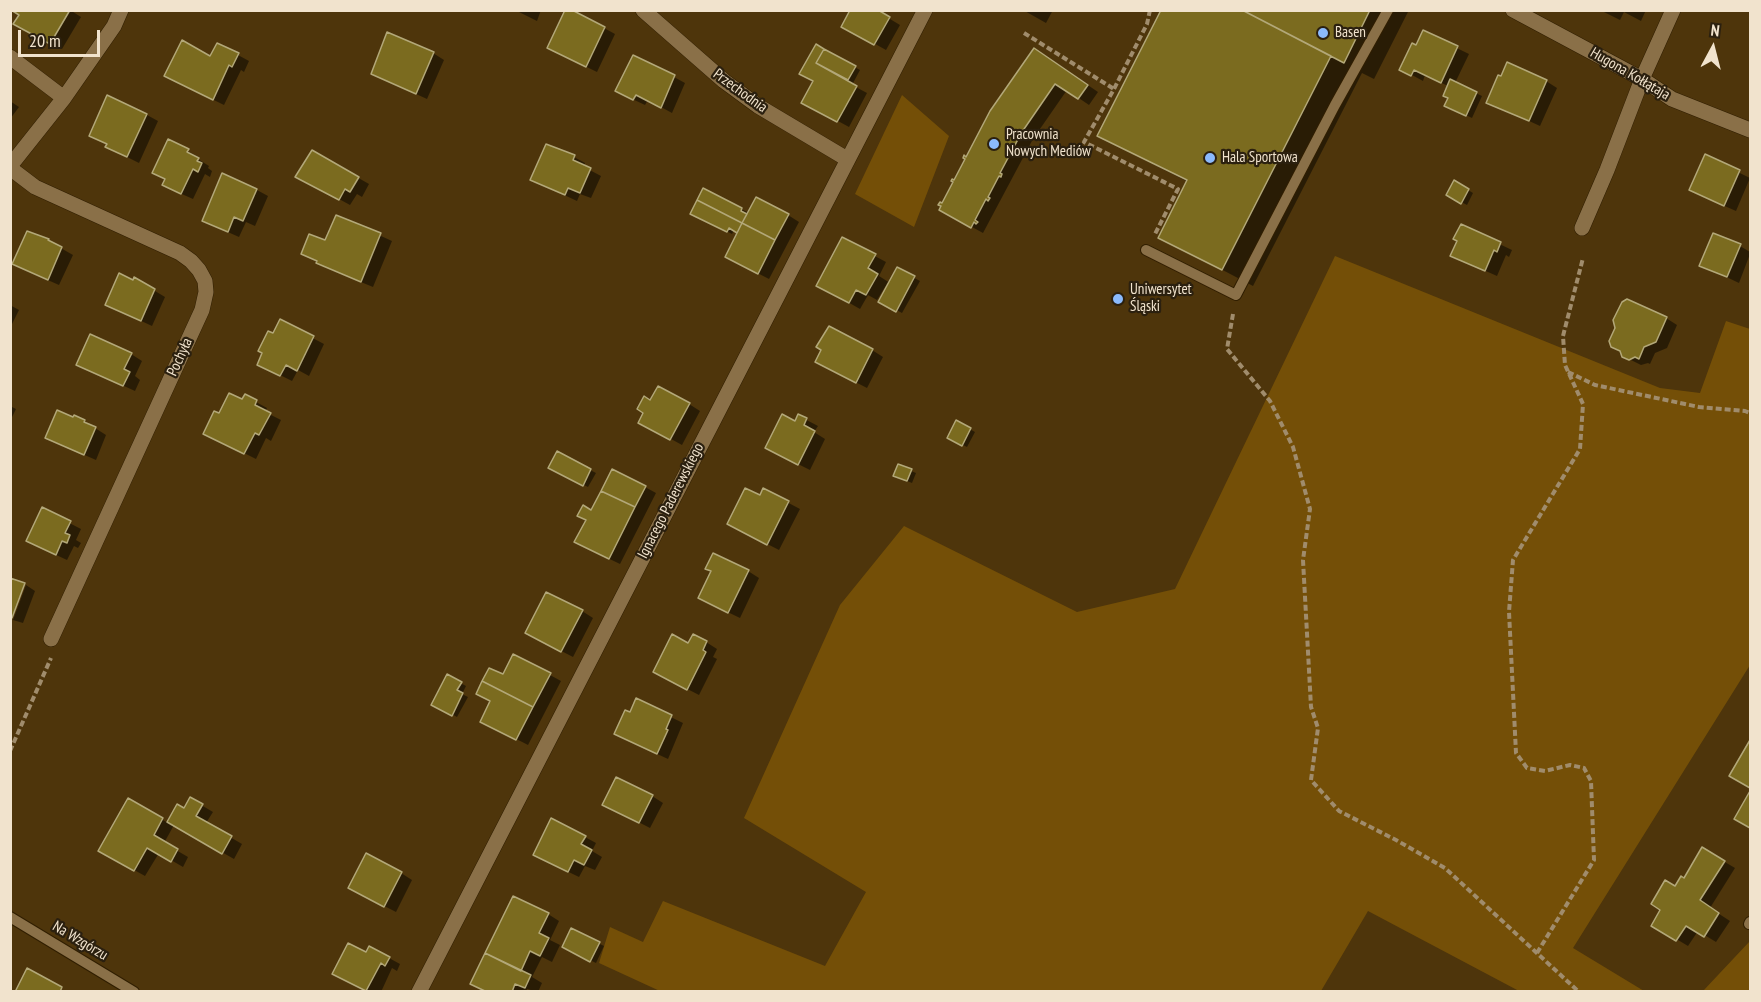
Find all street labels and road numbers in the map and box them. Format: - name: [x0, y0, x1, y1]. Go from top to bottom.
- street label: Hugona Kołłątaja: [1587, 44, 1673, 104]
- street label: Przechodnia: [709, 65, 771, 117]
- street label: Pochyła: [163, 335, 197, 379]
- street label: Ignacego Paderewskiego: [634, 440, 708, 562]
- street label: Na Wzgórzu: [49, 918, 111, 964]

